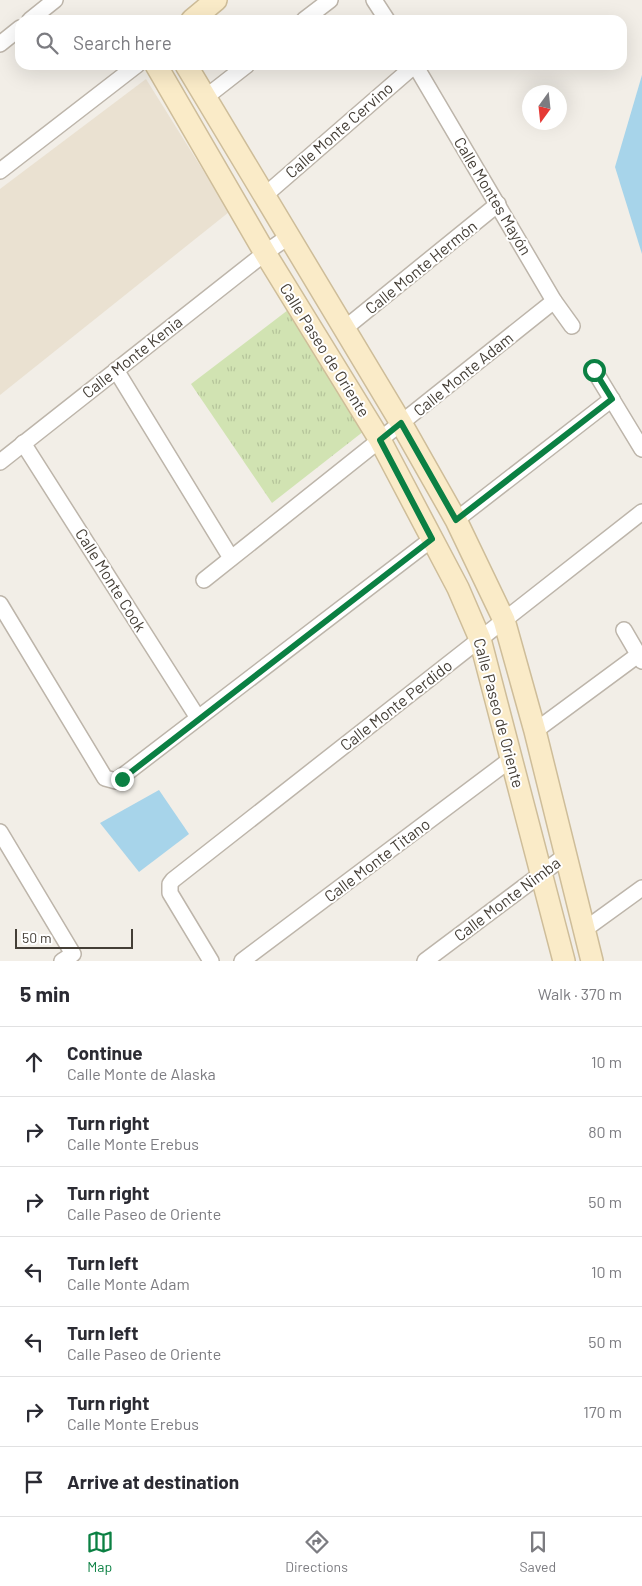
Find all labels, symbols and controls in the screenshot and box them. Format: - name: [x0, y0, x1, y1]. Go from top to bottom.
- search box: [15, 15, 627, 70]
- icon: search: [33, 29, 61, 57]
- text: Search here: [73, 31, 172, 54]
- street label: Calle Monte Cervino: [281, 78, 396, 182]
- north arrow: [522, 85, 567, 130]
- street label: Calle Montes Mayón: [451, 133, 536, 258]
- street label: Calle Monte Hermón: [361, 216, 480, 317]
- street label: Calle Paseo de Oriente: [277, 279, 374, 420]
- street label: Calle Monte Kenia: [78, 312, 186, 402]
- street label: Calle Monte Adam: [409, 328, 516, 420]
- route start: [583, 359, 606, 382]
- street label: Calle Monte Cook: [72, 525, 151, 635]
- street label: Calle Paseo de Oriente: [470, 636, 529, 790]
- street label: Calle Monte Perdido: [336, 655, 455, 754]
- route end: [111, 768, 134, 791]
- street label: Calle Monte Titano: [320, 814, 433, 905]
- street label: Calle Monte Nimba: [450, 853, 564, 945]
- scale bar: [15, 926, 132, 949]
- text: 50 m: [22, 929, 51, 946]
- text: 5 min: [20, 981, 70, 1006]
- text: Walk · 370 m: [538, 984, 622, 1003]
- text: Continue: [67, 1041, 143, 1064]
- icon: ahead: [20, 1048, 48, 1076]
- text: 10 m: [591, 1052, 622, 1071]
- text: Calle Monte de Alaska: [67, 1064, 216, 1083]
- text: Turn right: [67, 1111, 149, 1134]
- icon: right: [20, 1118, 48, 1146]
- text: 80 m: [588, 1122, 622, 1141]
- text: Calle Monte Erebus: [67, 1134, 199, 1153]
- text: Turn right: [67, 1181, 149, 1204]
- icon: right: [20, 1188, 48, 1216]
- text: 50 m: [588, 1192, 622, 1211]
- text: Calle Paseo de Oriente: [67, 1204, 221, 1223]
- text: Turn left: [67, 1251, 138, 1274]
- icon: left: [20, 1258, 48, 1286]
- text: 10 m: [591, 1262, 622, 1281]
- text: Calle Monte Adam: [67, 1274, 190, 1293]
- text: Turn left: [67, 1321, 138, 1344]
- icon: left: [20, 1328, 48, 1356]
- text: 50 m: [588, 1332, 622, 1351]
- text: Calle Paseo de Oriente: [67, 1344, 221, 1363]
- text: Turn right: [67, 1391, 149, 1414]
- icon: right: [20, 1398, 48, 1426]
- text: 170 m: [583, 1402, 622, 1421]
- text: Calle Monte Erebus: [67, 1414, 199, 1433]
- icon: arrive: [20, 1468, 48, 1496]
- text: Arrive at destination: [67, 1470, 239, 1493]
- tab: Map: [86, 1528, 114, 1575]
- tab: Directions: [285, 1528, 348, 1575]
- tab: Saved: [519, 1528, 556, 1575]

